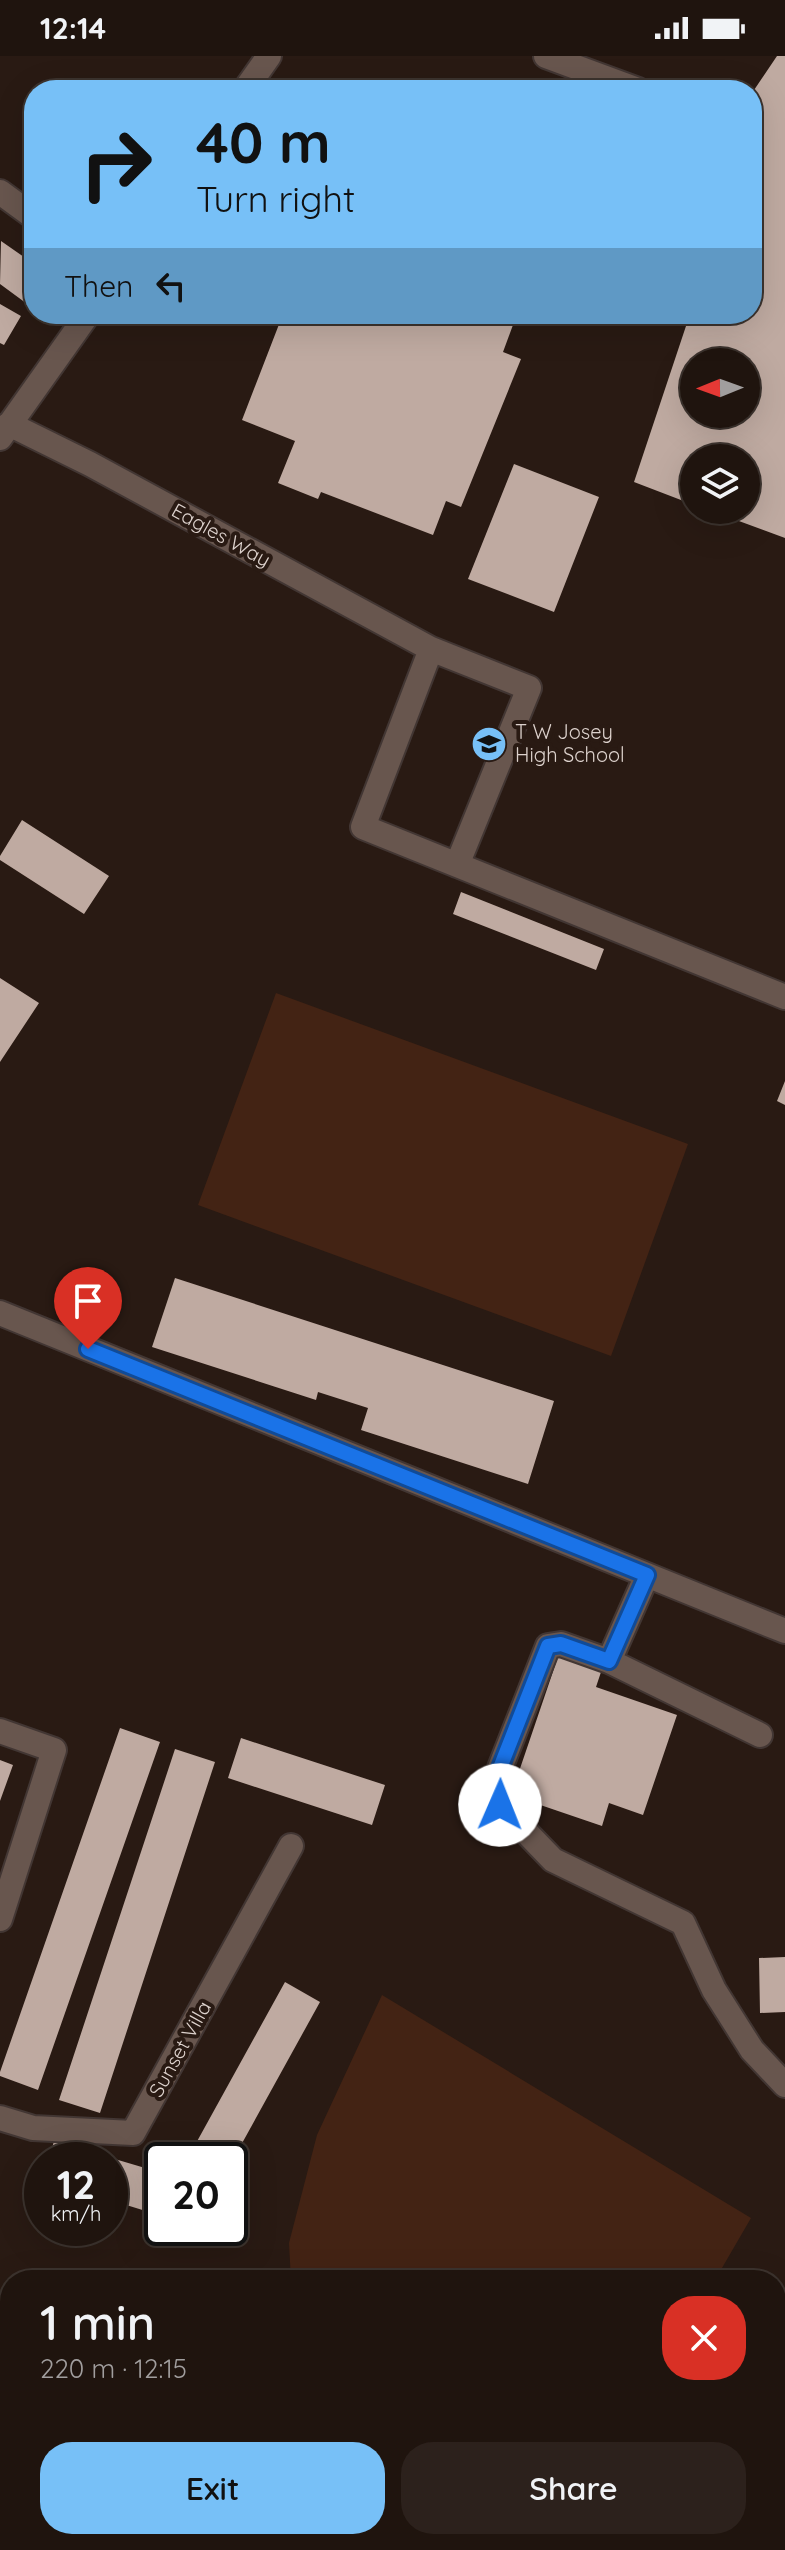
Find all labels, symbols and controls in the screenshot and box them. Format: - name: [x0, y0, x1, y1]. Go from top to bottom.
- text: 12:14: [40, 9, 106, 47]
- text: 40 m: [196, 107, 331, 177]
- icon: right: [64, 112, 168, 216]
- text: Turn right: [196, 176, 355, 221]
- icon: left: [149, 264, 193, 308]
- text: Then: [64, 267, 133, 305]
- north arrow: [680, 348, 760, 428]
- map controls: [680, 348, 760, 524]
- button: layers: [680, 444, 760, 524]
- street label: Eagles Way: [167, 497, 275, 572]
- place label: T W Josey High School: [515, 719, 625, 767]
- school or university icon: T W Josey High School: [470, 725, 508, 763]
- pin: [54, 1267, 122, 1349]
- icon: arrive: [66, 1279, 110, 1323]
- position arrow: [458, 1763, 542, 1847]
- street label: Sunset Villa: [143, 1996, 216, 2101]
- speed limit sign: 20: [144, 2142, 248, 2246]
- text: 12: [57, 2159, 95, 2209]
- text: km/h: [51, 2201, 101, 2226]
- text: 1 min: [40, 2292, 155, 2352]
- button: close: [662, 2296, 746, 2380]
- text: 220 m · 12:15: [40, 2352, 187, 2385]
- button: Exit: [40, 2442, 385, 2534]
- button: Share: [401, 2442, 746, 2534]

